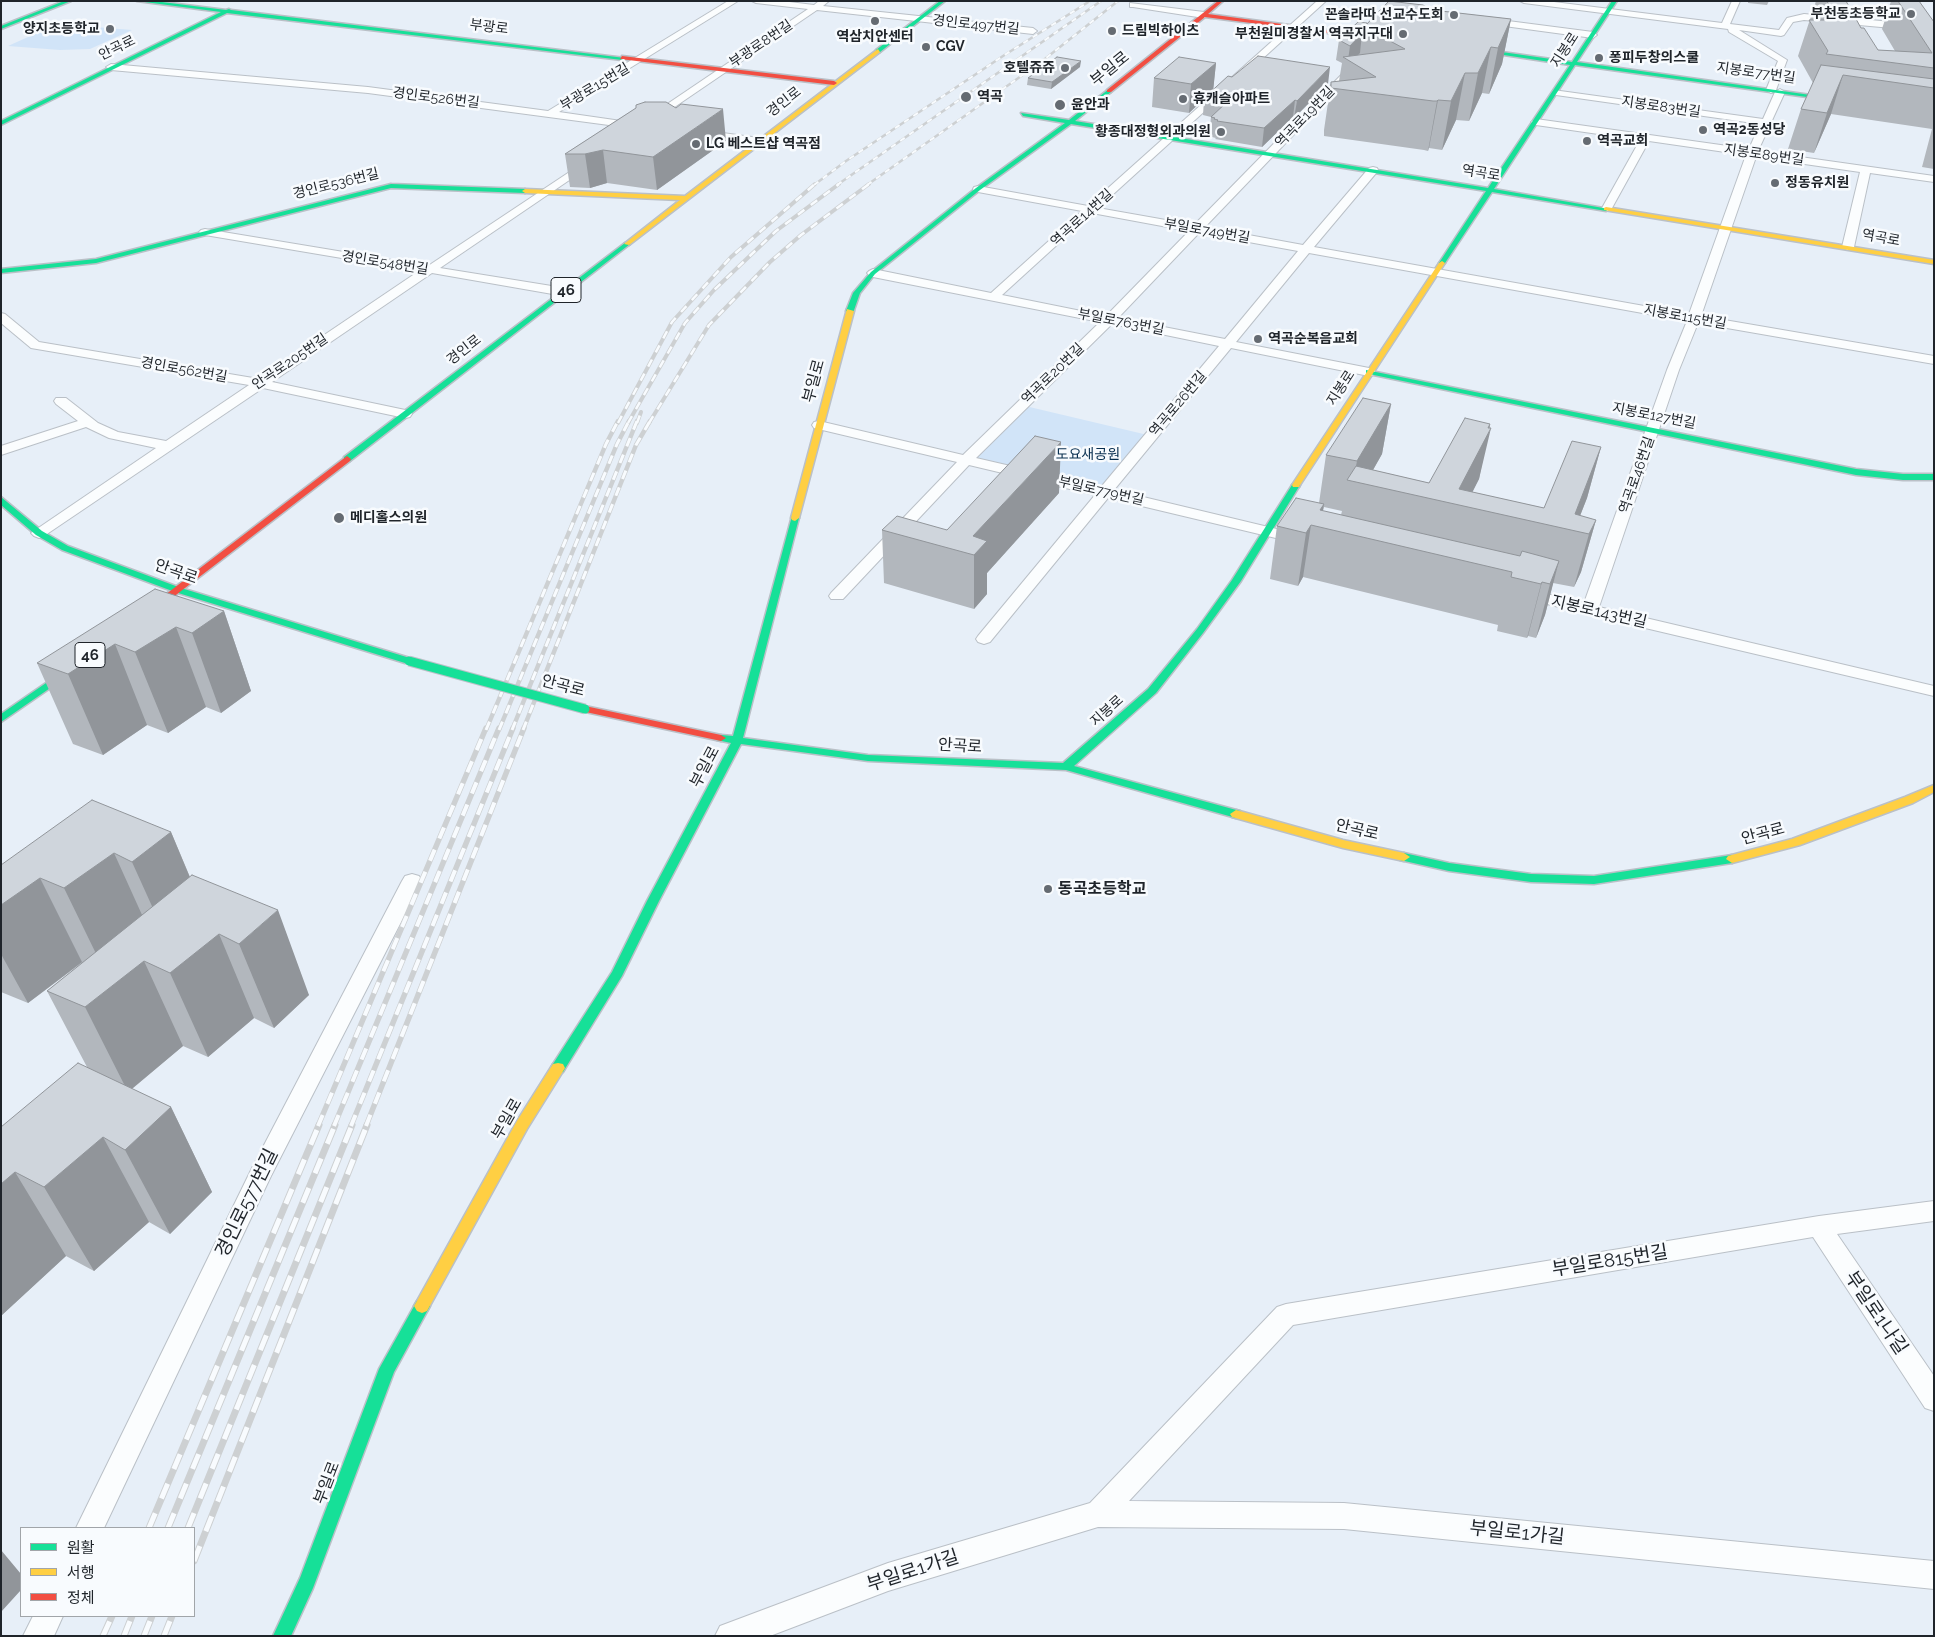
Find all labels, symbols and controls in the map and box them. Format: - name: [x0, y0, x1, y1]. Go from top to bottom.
- place label: 부천동초등학교: [1811, 6, 1901, 22]
- place label: 꼰솔라따 선교수도회: [1325, 7, 1444, 23]
- marker: 부천동초등학교: [1905, 8, 1917, 20]
- marker: 꼰솔라따 선교수도회: [1448, 9, 1460, 21]
- street label: 경인로497번길: [932, 12, 1020, 38]
- marker: 역삼치안센터: [869, 15, 881, 27]
- street label: 부광로: [469, 16, 509, 38]
- street label: 부광로8번길: [726, 17, 796, 71]
- place label: 양지초등학교: [23, 21, 100, 37]
- marker: 양지초등학교: [104, 23, 116, 35]
- place label: 드림빅하이츠: [1122, 23, 1199, 39]
- marker: 드림빅하이츠: [1106, 25, 1118, 37]
- place label: 부천원미경찰서 역곡지구대: [1235, 26, 1393, 42]
- marker: 부천원미경찰서 역곡지구대: [1397, 28, 1409, 40]
- place label: 역삼치안센터: [836, 29, 914, 45]
- street label: 지봉로: [1547, 29, 1583, 71]
- street label: 안곡로: [96, 32, 138, 64]
- place label: CGV: [936, 39, 965, 55]
- marker: CGV: [920, 41, 932, 53]
- street label: 부일로: [1087, 48, 1133, 90]
- place label: 퐁피두창의스쿨: [1609, 50, 1699, 66]
- marker: 퐁피두창의스쿨: [1593, 52, 1605, 64]
- street label: 지봉로77번길: [1716, 59, 1796, 87]
- street label: 부광로15번길: [557, 60, 633, 114]
- place label: 호텔쥬쥬: [1003, 60, 1055, 76]
- marker: 호텔쥬쥬: [1059, 62, 1071, 74]
- street label: 경인로: [764, 83, 804, 121]
- street label: 역곡로19번길: [1272, 83, 1338, 151]
- street label: 경인로526번길: [391, 84, 481, 112]
- place label: 역곡: [977, 89, 1003, 105]
- marker: 역곡: [959, 90, 973, 104]
- place label: 휴캐슬아파트: [1193, 91, 1270, 107]
- marker: 휴캐슬아파트: [1177, 93, 1189, 105]
- street label: 지봉로83번길: [1620, 93, 1702, 121]
- place label: 윤안과: [1071, 97, 1110, 113]
- marker: 윤안과: [1053, 98, 1067, 112]
- place label: 역곡2동성당: [1713, 122, 1785, 138]
- place label: 황종대정형외과의원: [1095, 124, 1211, 140]
- marker: 역곡2동성당: [1697, 124, 1709, 136]
- marker: 황종대정형외과의원: [1215, 126, 1227, 138]
- place label: 역곡교회: [1597, 133, 1649, 149]
- marker: 역곡교회: [1581, 135, 1593, 147]
- place label: LG 베스트샵 역곡점: [706, 136, 821, 152]
- marker: LG 베스트샵 역곡점: [690, 138, 702, 150]
- street label: 지봉로89번길: [1723, 141, 1805, 169]
- street label: 역곡로: [1461, 162, 1501, 184]
- street label: 경인로536번길: [291, 165, 381, 203]
- place label: 정동유치원: [1785, 175, 1849, 191]
- marker: 정동유치원: [1769, 177, 1781, 189]
- street label: 역곡로14번길: [1047, 186, 1117, 250]
- street label: 부일로749번길: [1163, 215, 1251, 247]
- street label: 역곡로: [1861, 226, 1901, 250]
- street label: 경인로548번길: [340, 248, 430, 278]
- road number: 46: [551, 278, 581, 302]
- street label: 지봉로115번길: [1642, 301, 1728, 333]
- street label: 부일로763번길: [1076, 305, 1166, 339]
- street label: 안곡로205번길: [249, 330, 331, 394]
- street label: 경인로: [444, 331, 484, 369]
- place label: 역곡순복음교회: [1268, 331, 1358, 347]
- marker: 역곡순복음교회: [1252, 333, 1264, 345]
- street label: 역곡로20번길: [1018, 340, 1088, 408]
- street label: 경인로562번길: [139, 354, 229, 386]
- street label: 부일로: [799, 357, 829, 405]
- street label: 지봉로: [1323, 367, 1359, 409]
- street label: 역곡로26번길: [1146, 368, 1210, 440]
- street label: 지봉로127번길: [1611, 400, 1697, 432]
- street label: 역곡로46번길: [1616, 434, 1658, 516]
- park label: 도요새공원: [1056, 447, 1120, 463]
- street label: 부일로779번길: [1056, 473, 1146, 509]
- place label: 메디홀스의원: [350, 510, 427, 526]
- marker: 메디홀스의원: [332, 511, 346, 525]
- street label: 안곡로: [152, 556, 200, 588]
- street label: 지봉로143번길: [1549, 592, 1649, 632]
- road number: 46: [75, 642, 105, 668]
- street label: 안곡로: [539, 671, 587, 701]
- street label: 지봉로: [1087, 692, 1127, 730]
- street label: 안곡로: [937, 735, 983, 757]
- street label: 부일로: [686, 743, 724, 791]
- street label: 안곡로: [1333, 816, 1381, 844]
- street label: 안곡로: [1739, 819, 1787, 849]
- place label: 동곡초등학교: [1058, 879, 1146, 899]
- marker: 동곡초등학교: [1042, 883, 1054, 895]
- street label: 부일로: [488, 1095, 526, 1143]
- street label: 경인로577번길: [211, 1145, 283, 1261]
- street label: 부일로815번길: [1550, 1241, 1670, 1281]
- street label: 부일로1나길: [1840, 1267, 1912, 1359]
- street label: 부일로: [310, 1459, 344, 1507]
- street label: 부일로1가길: [1468, 1517, 1566, 1549]
- legend: [20, 1527, 195, 1617]
- text: 원활: [67, 1539, 95, 1557]
- street label: 부일로1가길: [864, 1545, 962, 1597]
- text: 서행: [67, 1564, 95, 1582]
- text: 정체: [67, 1589, 95, 1607]

